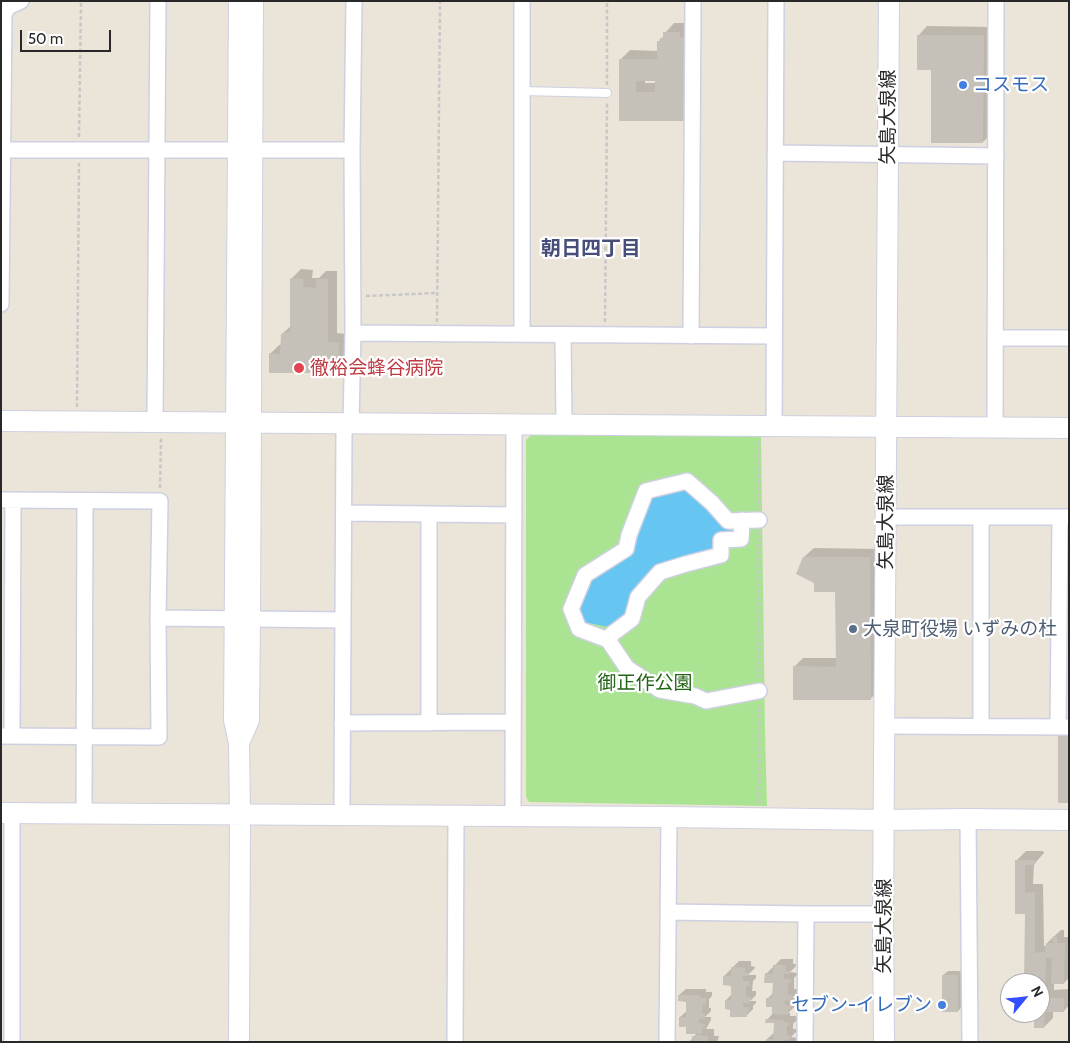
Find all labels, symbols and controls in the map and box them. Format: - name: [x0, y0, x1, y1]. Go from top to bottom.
- scale bar: [22, 20, 114, 52]
- text: 50 m: [28, 30, 63, 48]
- street label: 矢島大泉線: [877, 70, 899, 164]
- place label: コスモス: [973, 74, 1049, 96]
- marker: コスモス: [957, 79, 969, 91]
- district label: 朝日四丁目: [541, 237, 641, 261]
- place label: 徹裕会蜂谷病院: [310, 357, 443, 379]
- marker: 徹裕会蜂谷病院: [292, 361, 306, 375]
- street label: 矢島大泉線: [875, 475, 897, 569]
- place label: 大泉町役場 いずみの杜: [863, 618, 1057, 640]
- marker: 大泉町役場 いずみの杜: [847, 623, 859, 635]
- park label: 御正作公園: [598, 672, 692, 694]
- street label: 矢島大泉線: [873, 879, 895, 973]
- north arrow: [1000, 973, 1050, 1023]
- text: N: [1027, 983, 1048, 1000]
- place label: セブン-イレブン: [791, 994, 932, 1016]
- marker: セブン-イレブン: [936, 999, 948, 1011]

